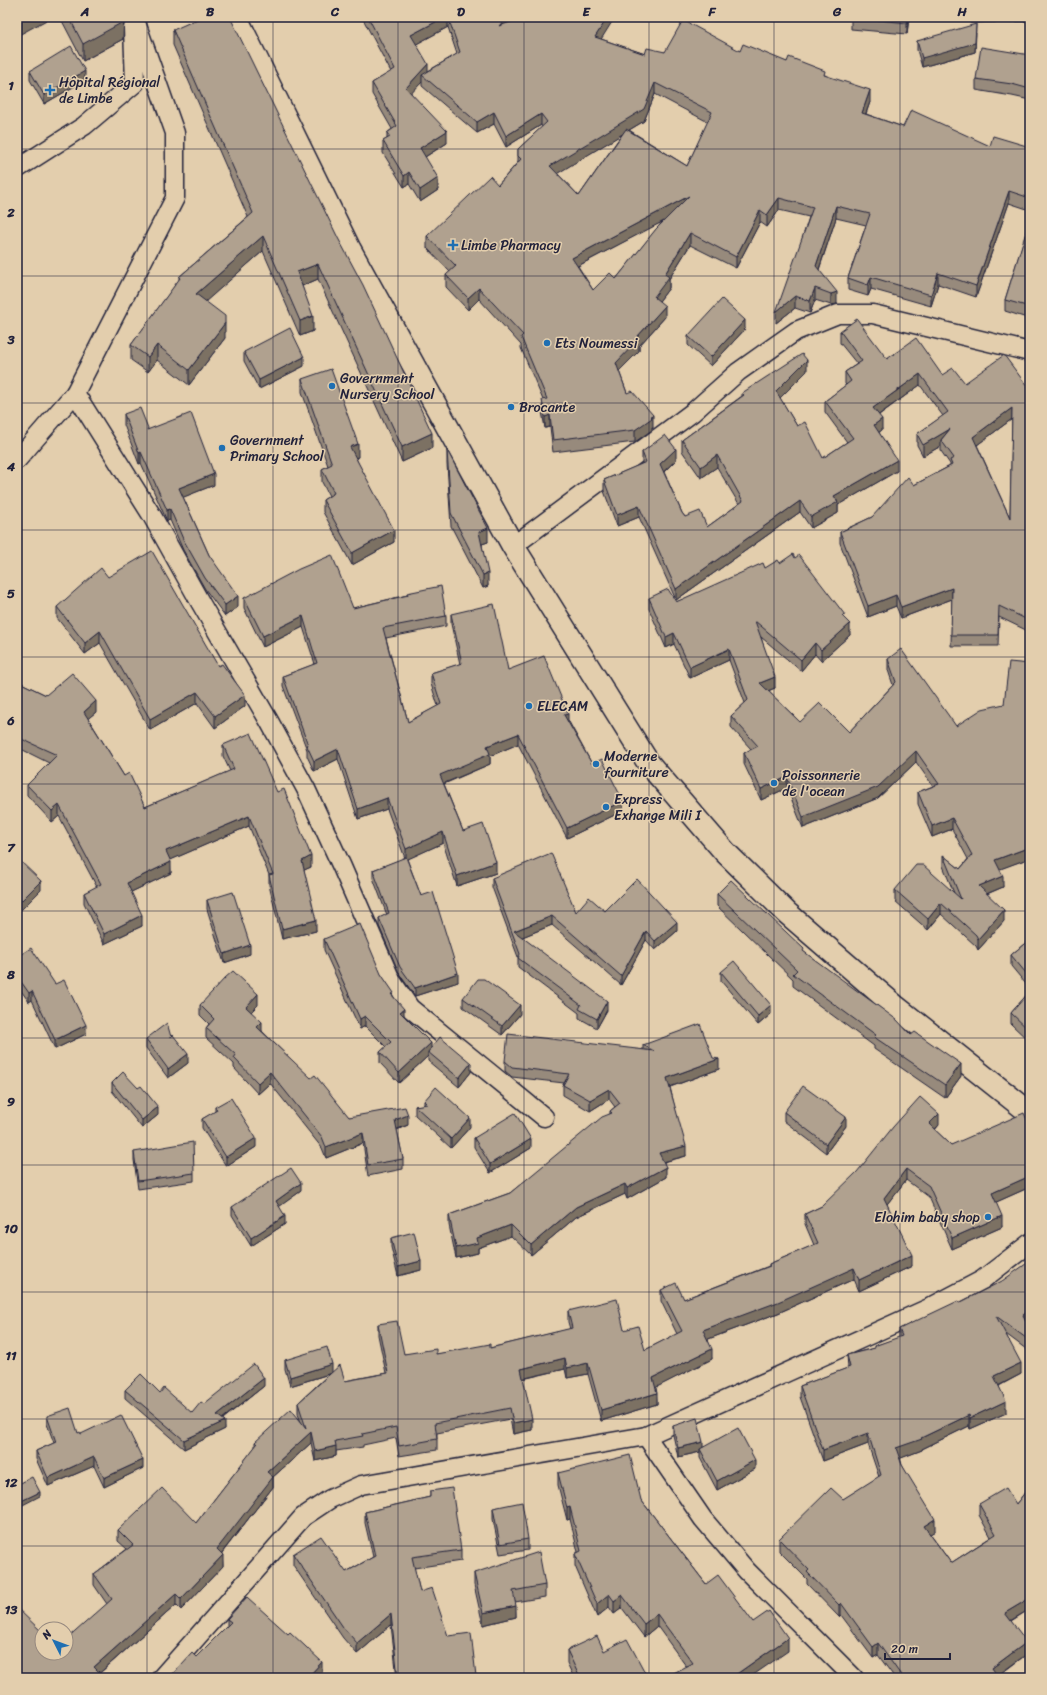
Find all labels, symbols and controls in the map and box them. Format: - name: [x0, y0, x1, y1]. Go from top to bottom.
- text: A: [80, 0, 89, 23]
- text: B: [206, 0, 215, 23]
- text: C: [330, 0, 340, 23]
- text: D: [457, 0, 465, 23]
- text: E: [582, 0, 591, 23]
- text: F: [707, 0, 716, 23]
- text: G: [832, 0, 842, 23]
- text: H: [956, 0, 967, 23]
- place label: Hôpital Régional de Limbe: [59, 70, 161, 111]
- text: 1: [8, 74, 14, 97]
- marker: Hôpital Régional de Limbe: [44, 84, 56, 96]
- text: 2: [6, 201, 15, 224]
- place label: Limbe Pharmacy: [461, 233, 561, 258]
- marker: Limbe Pharmacy: [448, 240, 458, 250]
- text: 3: [6, 328, 15, 351]
- place label: Ets Noumessi: [555, 331, 639, 356]
- marker: Ets Noumessi: [542, 338, 552, 348]
- place label: Government Nursery School: [340, 366, 436, 407]
- marker: Government Nursery School: [327, 381, 337, 391]
- place label: Brocante: [519, 395, 575, 420]
- marker: Brocante: [506, 402, 516, 412]
- place label: Government Primary School: [230, 428, 325, 469]
- marker: Government Primary School: [217, 443, 227, 453]
- text: 4: [6, 455, 16, 478]
- text: 5: [7, 582, 15, 605]
- place label: ELECAM: [537, 694, 589, 719]
- marker: ELECAM: [524, 701, 534, 711]
- text: 6: [6, 709, 15, 732]
- place label: Moderne fourniture: [604, 744, 669, 785]
- marker: Moderne fourniture: [591, 759, 601, 769]
- place label: Poissonnerie de l'ocean: [782, 763, 860, 804]
- marker: Poissonnerie de l'ocean: [769, 778, 779, 788]
- place label: Express Exhange Mili I: [614, 787, 703, 828]
- marker: Express Exhange Mili I: [601, 802, 611, 812]
- text: 7: [7, 836, 16, 859]
- text: 8: [6, 963, 15, 986]
- text: 9: [7, 1090, 15, 1113]
- place label: Elohim baby shop: [874, 1205, 981, 1230]
- marker: Elohim baby shop: [983, 1212, 993, 1222]
- text: 10: [4, 1217, 18, 1240]
- text: 11: [5, 1344, 17, 1367]
- text: 12: [4, 1471, 18, 1494]
- text: 13: [5, 1598, 18, 1621]
- north arrow: [34, 1621, 74, 1661]
- text: N: [37, 1625, 57, 1645]
- scale bar: [885, 1635, 950, 1661]
- text: 20 m: [891, 1638, 918, 1660]

